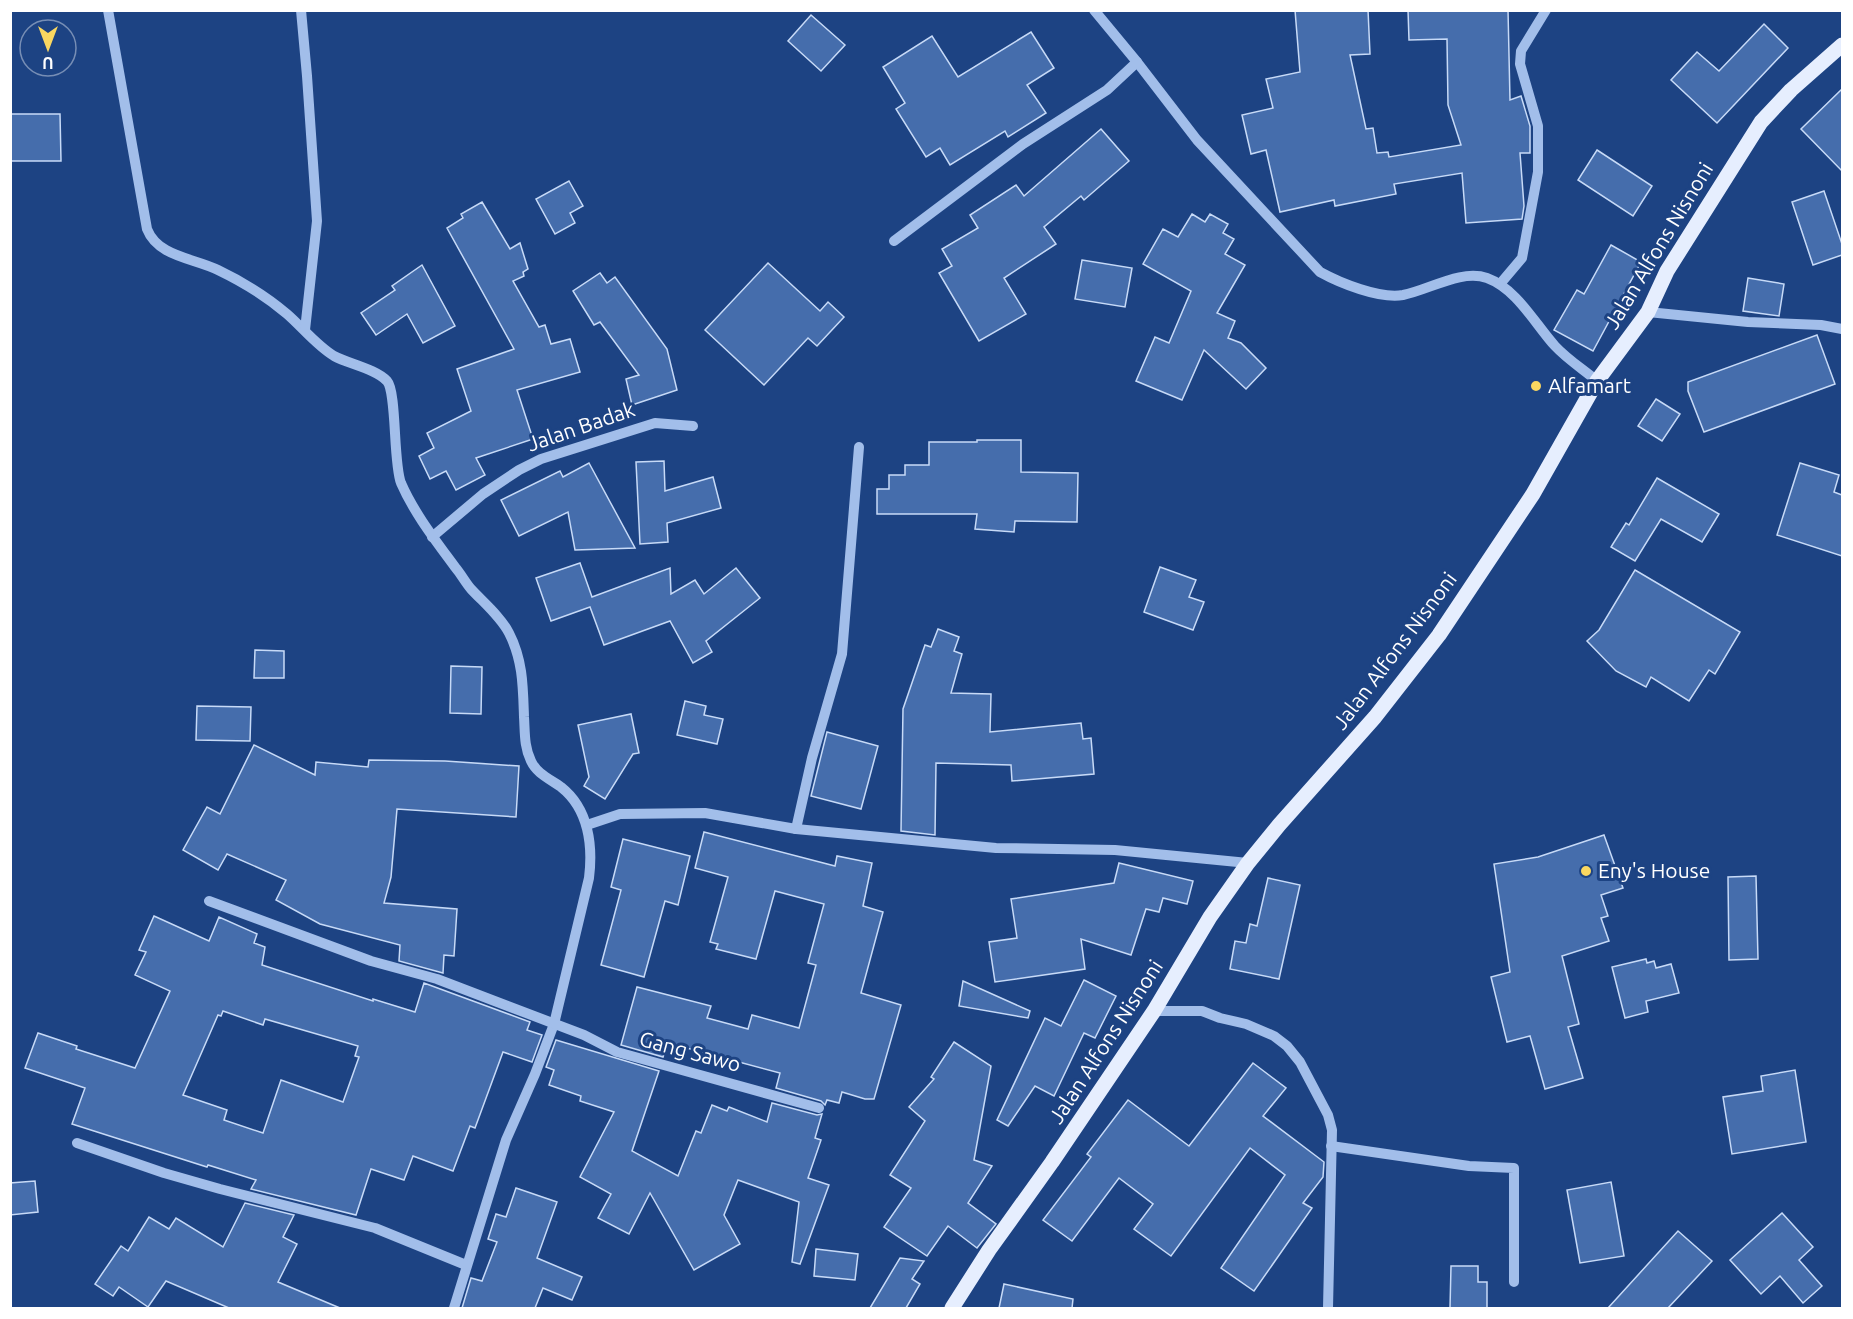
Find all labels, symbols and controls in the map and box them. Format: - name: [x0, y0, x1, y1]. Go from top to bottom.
- north arrow: [18, 18, 78, 78]
- text: U: [42, 54, 54, 72]
- street label: Jalan Alfons Nisnoni: [1599, 158, 1717, 333]
- place label: Alfamart: [1548, 373, 1631, 397]
- marker: Alfamart: [1529, 379, 1543, 393]
- street label: Jalan Badak: [524, 396, 638, 456]
- street label: Jalan Alfons Nisnoni: [1327, 567, 1461, 734]
- place label: Eny's House: [1598, 858, 1710, 882]
- marker: Eny's House: [1579, 864, 1593, 878]
- street label: Jalan Alfons Nisnoni: [1043, 955, 1167, 1128]
- street label: Gang Sawo: [637, 1026, 744, 1076]

